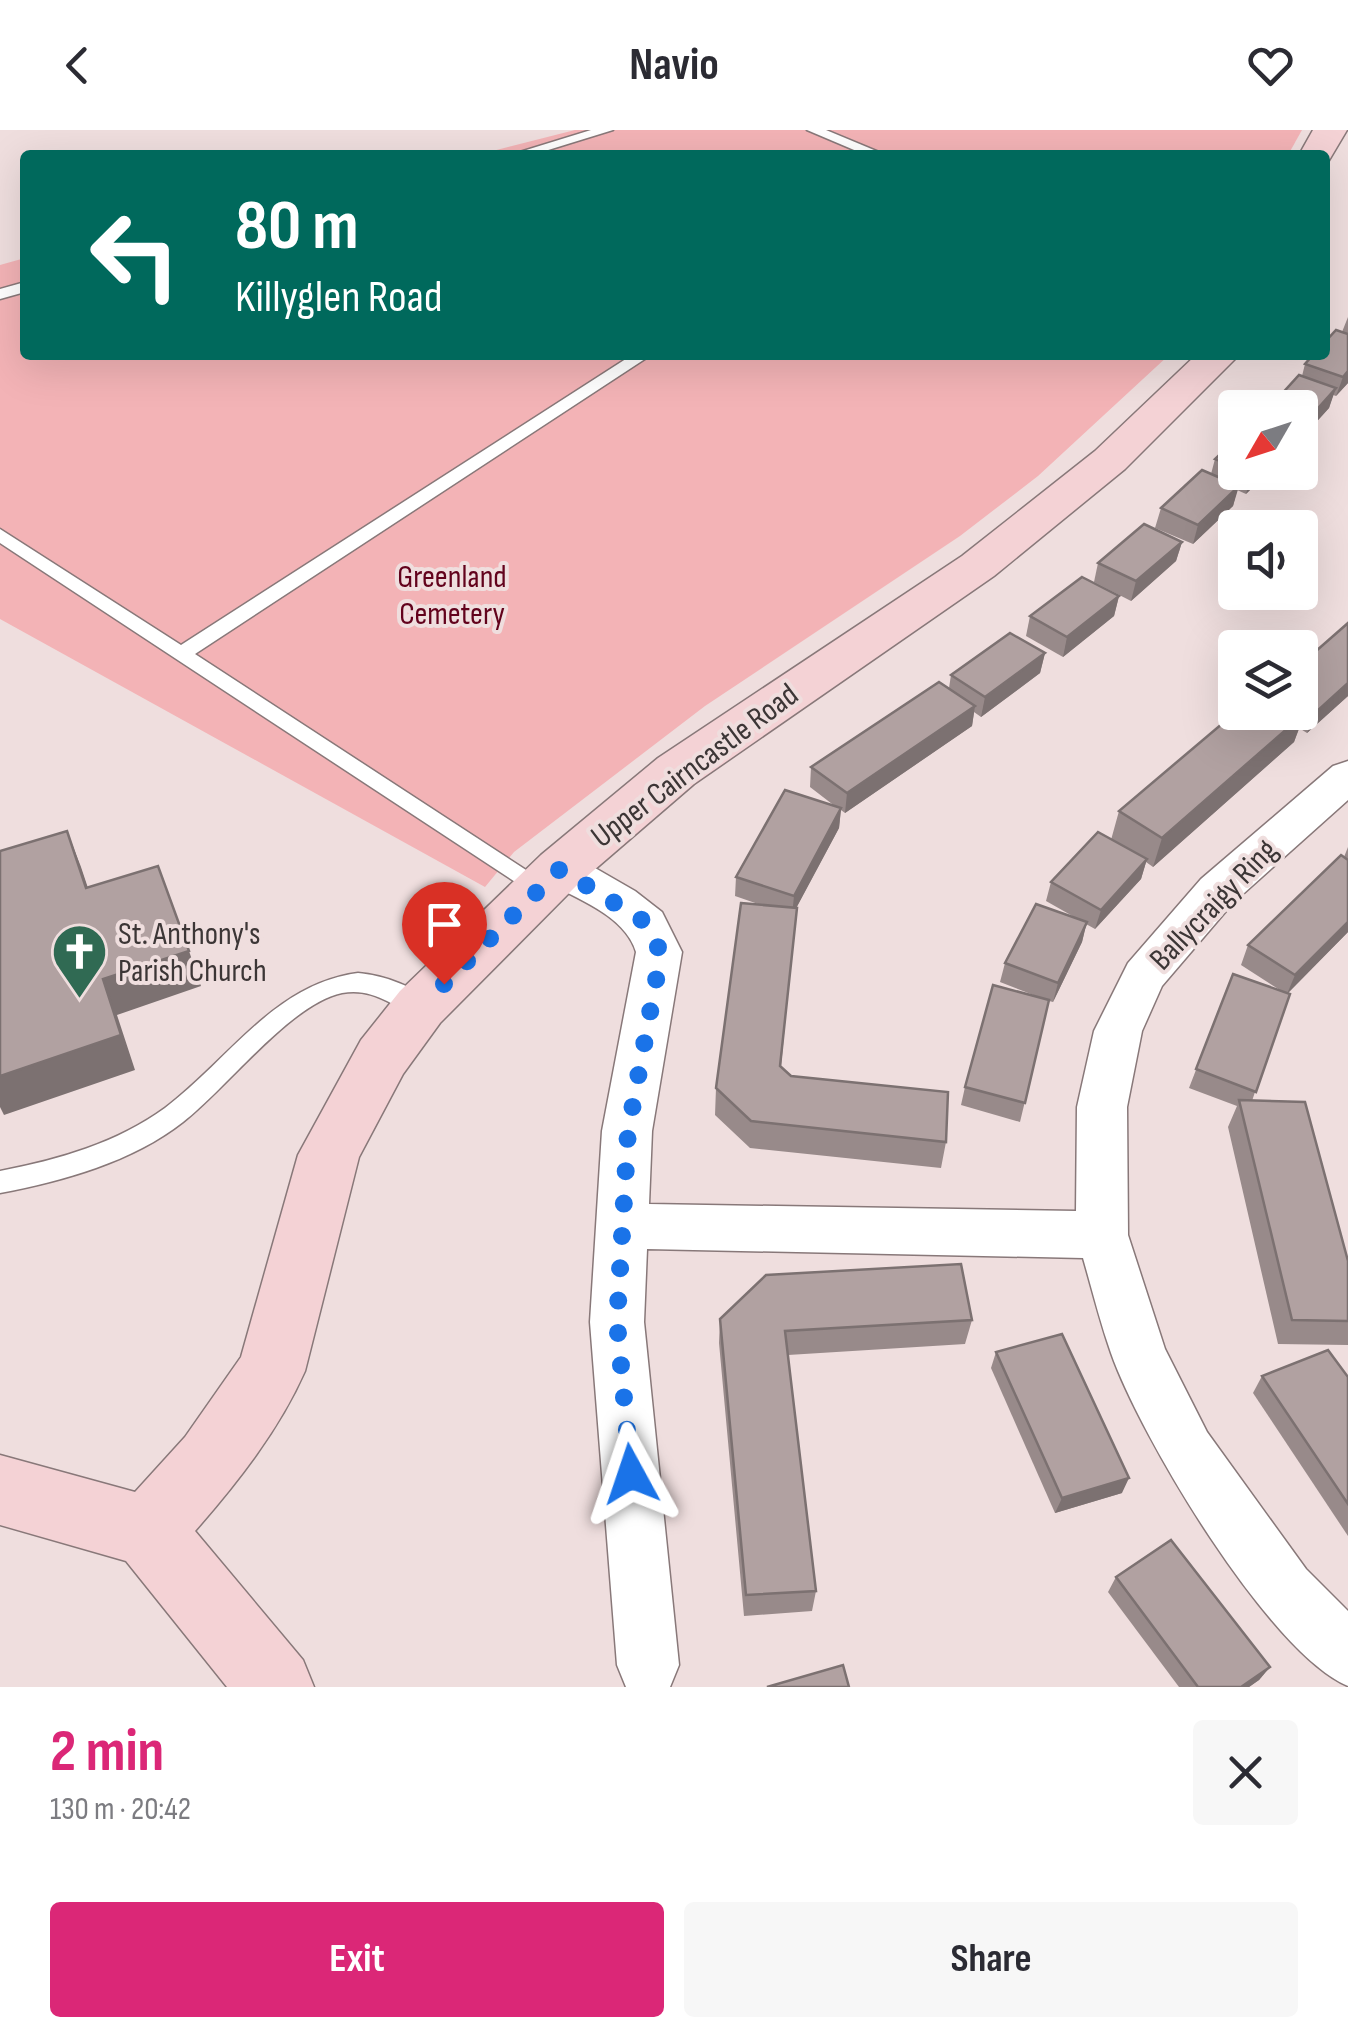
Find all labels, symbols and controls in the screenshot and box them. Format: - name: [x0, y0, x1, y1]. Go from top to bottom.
- icon: back: [50, 38, 105, 93]
- text: Navio: [629, 38, 719, 93]
- icon: heart: [1243, 38, 1298, 93]
- text: 80 m: [235, 185, 359, 269]
- icon: left: [70, 190, 200, 320]
- text: Killyglen Road: [235, 270, 443, 325]
- north arrow: [1218, 390, 1318, 490]
- map controls: [1218, 390, 1318, 730]
- button: sound: [1218, 510, 1318, 610]
- park label: Greenland Cemetery: [397, 558, 507, 634]
- button: layers: [1218, 630, 1318, 730]
- street label: Upper Cairncastle Road: [584, 676, 806, 856]
- street label: Ballycraigy Ring: [1142, 831, 1286, 979]
- pin: [402, 882, 487, 985]
- icon: arrive: [417, 897, 472, 952]
- place label: St. Anthony's Parish Church: [118, 915, 267, 991]
- church icon: St. Anthony's Parish Church: [49, 922, 109, 1001]
- position arrow: [579, 1422, 683, 1526]
- text: 2 min: [50, 1716, 164, 1788]
- button: close: [1193, 1720, 1298, 1825]
- text: 130 m · 20:42: [50, 1790, 191, 1829]
- button: Exit: [50, 1902, 664, 2017]
- button: Share: [684, 1902, 1298, 2017]

